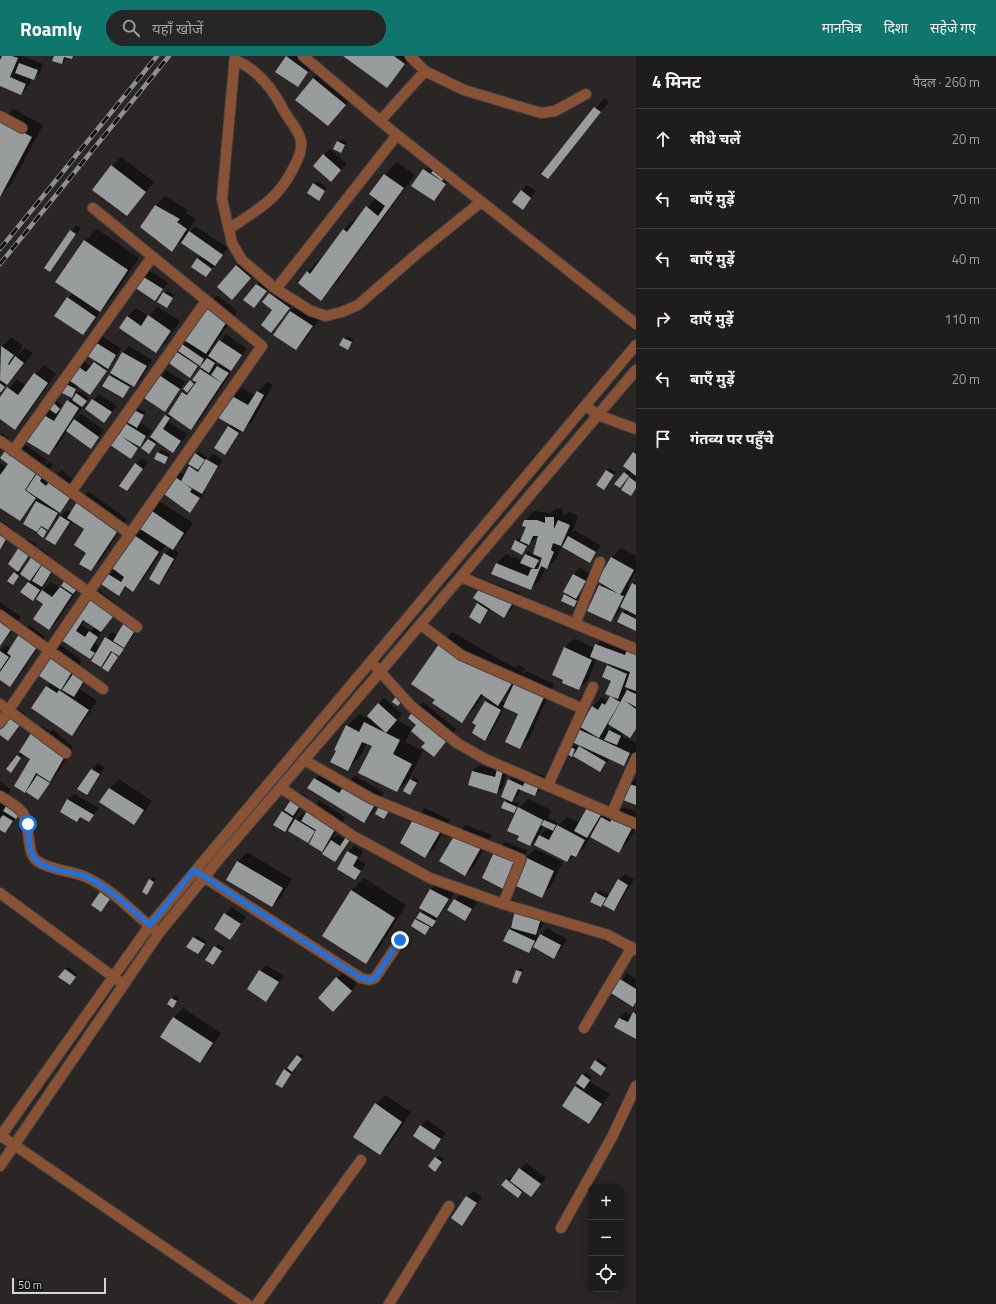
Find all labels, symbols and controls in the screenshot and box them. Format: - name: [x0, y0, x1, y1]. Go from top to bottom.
- search box: [106, 10, 386, 46]
- text: Roamly: [20, 14, 82, 43]
- icon: search: [120, 17, 142, 39]
- text: यहाँ खोजें: [152, 17, 203, 40]
- text: मानचित्र: [822, 17, 862, 38]
- text: दिशा: [884, 17, 908, 38]
- text: सहेजे गए: [930, 17, 976, 38]
- text: 4 मिनट: [652, 69, 701, 95]
- text: पैदल · 260 m: [913, 72, 980, 92]
- text: सीधे चलें: [690, 127, 741, 150]
- icon: ahead: [652, 128, 674, 150]
- text: 20 m: [952, 129, 980, 149]
- text: बाएँ मुड़ें: [690, 187, 734, 210]
- icon: left: [652, 188, 674, 210]
- text: 70 m: [952, 189, 980, 209]
- text: बाएँ मुड़ें: [690, 247, 734, 270]
- icon: left: [652, 248, 674, 270]
- text: 40 m: [952, 249, 980, 269]
- text: दाएँ मुड़ें: [690, 307, 734, 330]
- icon: right: [652, 308, 674, 330]
- text: 110 m: [944, 309, 980, 329]
- text: बाएँ मुड़ें: [690, 367, 734, 390]
- icon: left: [652, 368, 674, 390]
- text: 20 m: [952, 369, 980, 389]
- text: गंतव्य पर पहुँचे: [690, 427, 774, 450]
- icon: arrive: [652, 428, 674, 450]
- route start: [19, 815, 37, 833]
- route end: [391, 931, 409, 949]
- map controls: [588, 1184, 624, 1292]
- button: +: [588, 1184, 624, 1220]
- button: −: [588, 1220, 624, 1256]
- button: locate: [588, 1256, 624, 1292]
- scale bar: [12, 1276, 106, 1295]
- text: 50 m: [18, 1277, 42, 1293]

